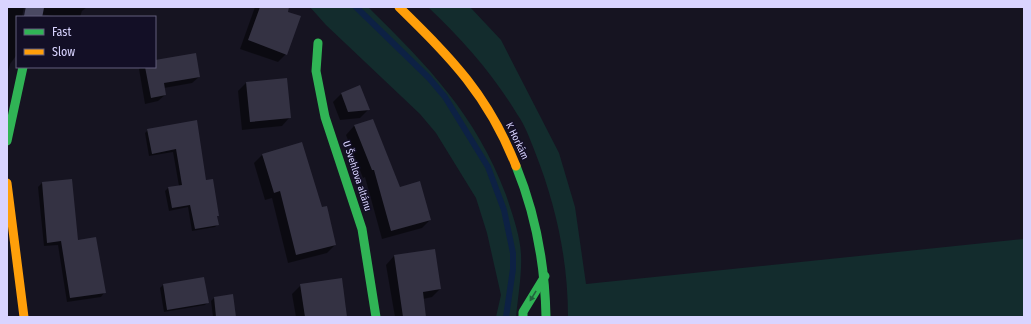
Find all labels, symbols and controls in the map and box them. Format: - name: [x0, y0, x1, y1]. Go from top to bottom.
- legend: [16, 16, 156, 68]
- text: Fast: [52, 25, 71, 39]
- text: Slow: [52, 45, 75, 59]
- street label: K Horkám: [503, 121, 531, 161]
- street label: U Švehlova altánu: [340, 139, 376, 213]
- one-way arrow: [529, 291, 537, 301]

